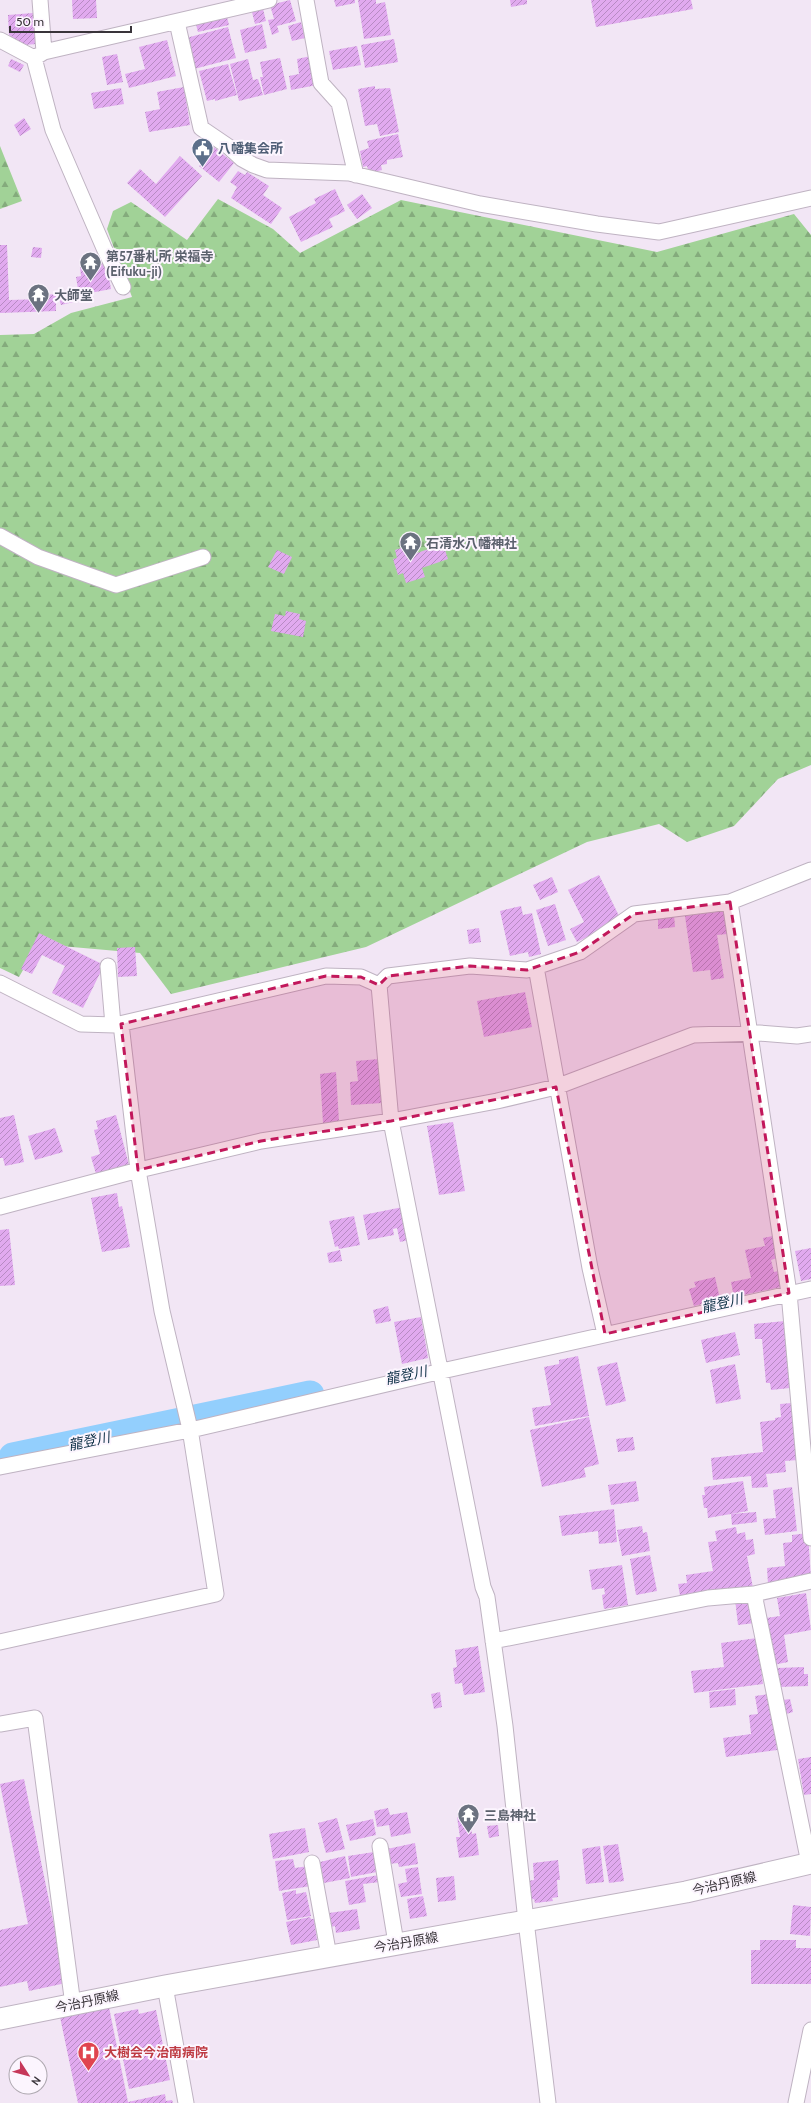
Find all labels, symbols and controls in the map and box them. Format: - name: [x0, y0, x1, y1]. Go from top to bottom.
- scale bar: [10, 8, 131, 34]
- text: 50 m: [16, 14, 44, 29]
- public building icon: 八幡集会所: [189, 135, 215, 168]
- place label: 八幡集会所: [218, 140, 283, 156]
- place label: 第57番札所 栄福寺 (Eifuku-ji): [106, 248, 214, 279]
- temple icon: 第57番札所 栄福寺 (Eifuku-ji): [77, 250, 103, 283]
- temple icon: 大師堂: [25, 282, 51, 315]
- place label: 大師堂: [54, 287, 93, 303]
- temple icon: 石清水八幡神社: [397, 530, 423, 563]
- place label: 石清水八幡神社: [426, 535, 517, 551]
- water label: 龍登川: [700, 1289, 746, 1316]
- water label: 龍登川: [384, 1361, 430, 1388]
- water label: 龍登川: [67, 1427, 113, 1454]
- temple icon: 三島神社: [455, 1802, 481, 1835]
- place label: 三島神社: [484, 1807, 536, 1823]
- street label: 今治丹原線: [691, 1868, 757, 1898]
- street label: 今治丹原線: [373, 1928, 439, 1956]
- street label: 今治丹原線: [54, 1986, 120, 2016]
- hospital icon: 大樹会今治南病院: [76, 2039, 102, 2072]
- place label: 大樹会今治南病院: [104, 2044, 208, 2060]
- north arrow: [8, 2055, 48, 2095]
- text: N: [28, 2074, 44, 2088]

